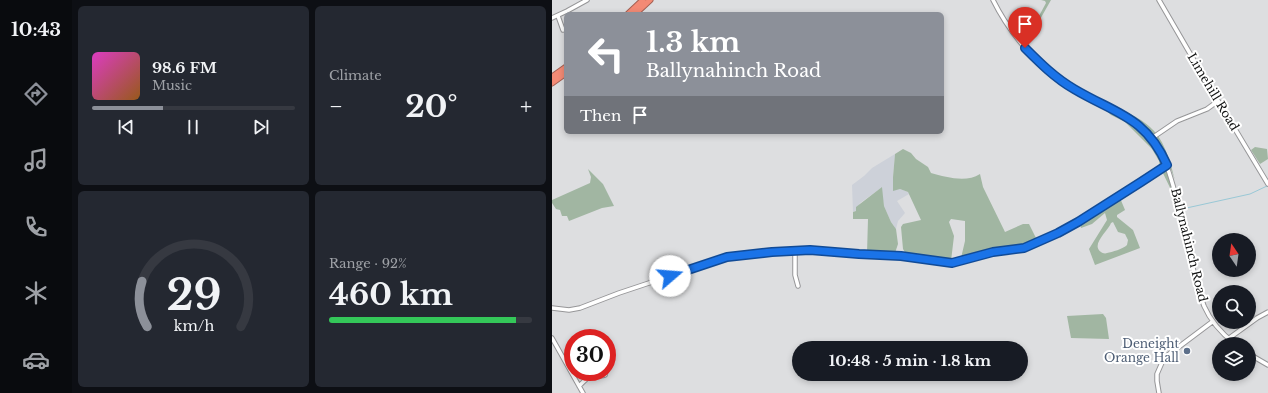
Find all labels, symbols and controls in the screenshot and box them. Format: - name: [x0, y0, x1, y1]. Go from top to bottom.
- pin: [1008, 7.0, 1042, 48]
- icon: arrive: [1014, 13, 1036, 35]
- text: 10:43: [11, 19, 61, 41]
- text: 1.3 km: [646, 25, 740, 60]
- icon: left: [580, 28, 632, 80]
- street label: Limehill Road: [1184, 50, 1243, 133]
- text: 98.6 FM: [152, 58, 217, 77]
- text: Ballynahinch Road: [646, 60, 821, 82]
- text: Climate: [329, 67, 382, 84]
- text: Music: [152, 77, 192, 94]
- icon: directions: [22, 80, 50, 108]
- text: 20°: [405, 88, 458, 125]
- text: −: [329, 93, 343, 120]
- text: +: [520, 93, 532, 120]
- icon: arrive: [629, 104, 651, 126]
- text: Then: [580, 106, 621, 125]
- icon: previous: [115, 116, 137, 138]
- icon: pause: [182, 116, 204, 138]
- icon: next: [250, 116, 272, 138]
- icon: music: [22, 146, 50, 174]
- street label: Ballynahinch Road: [1168, 186, 1211, 303]
- icon: phone: [22, 213, 50, 241]
- north arrow: [1212, 233, 1256, 277]
- map controls: [1212, 233, 1256, 381]
- text: Range · 92%: [329, 255, 407, 272]
- position arrow: [649, 255, 691, 297]
- text: 29: [166, 270, 221, 321]
- text: 460 km: [329, 276, 453, 313]
- icon: climate: [22, 279, 50, 307]
- button: search: [1212, 285, 1256, 329]
- text: km/h: [173, 316, 214, 334]
- speed limit sign: 30: [564, 329, 616, 381]
- place label: Deneight Orange Hall: [1104, 336, 1179, 365]
- button: layers: [1212, 337, 1256, 381]
- icon: car: [22, 346, 50, 374]
- marker: Deneight Orange Hall: [1182, 346, 1192, 356]
- text: 10:48 · 5 min · 1.8 km: [829, 351, 991, 370]

